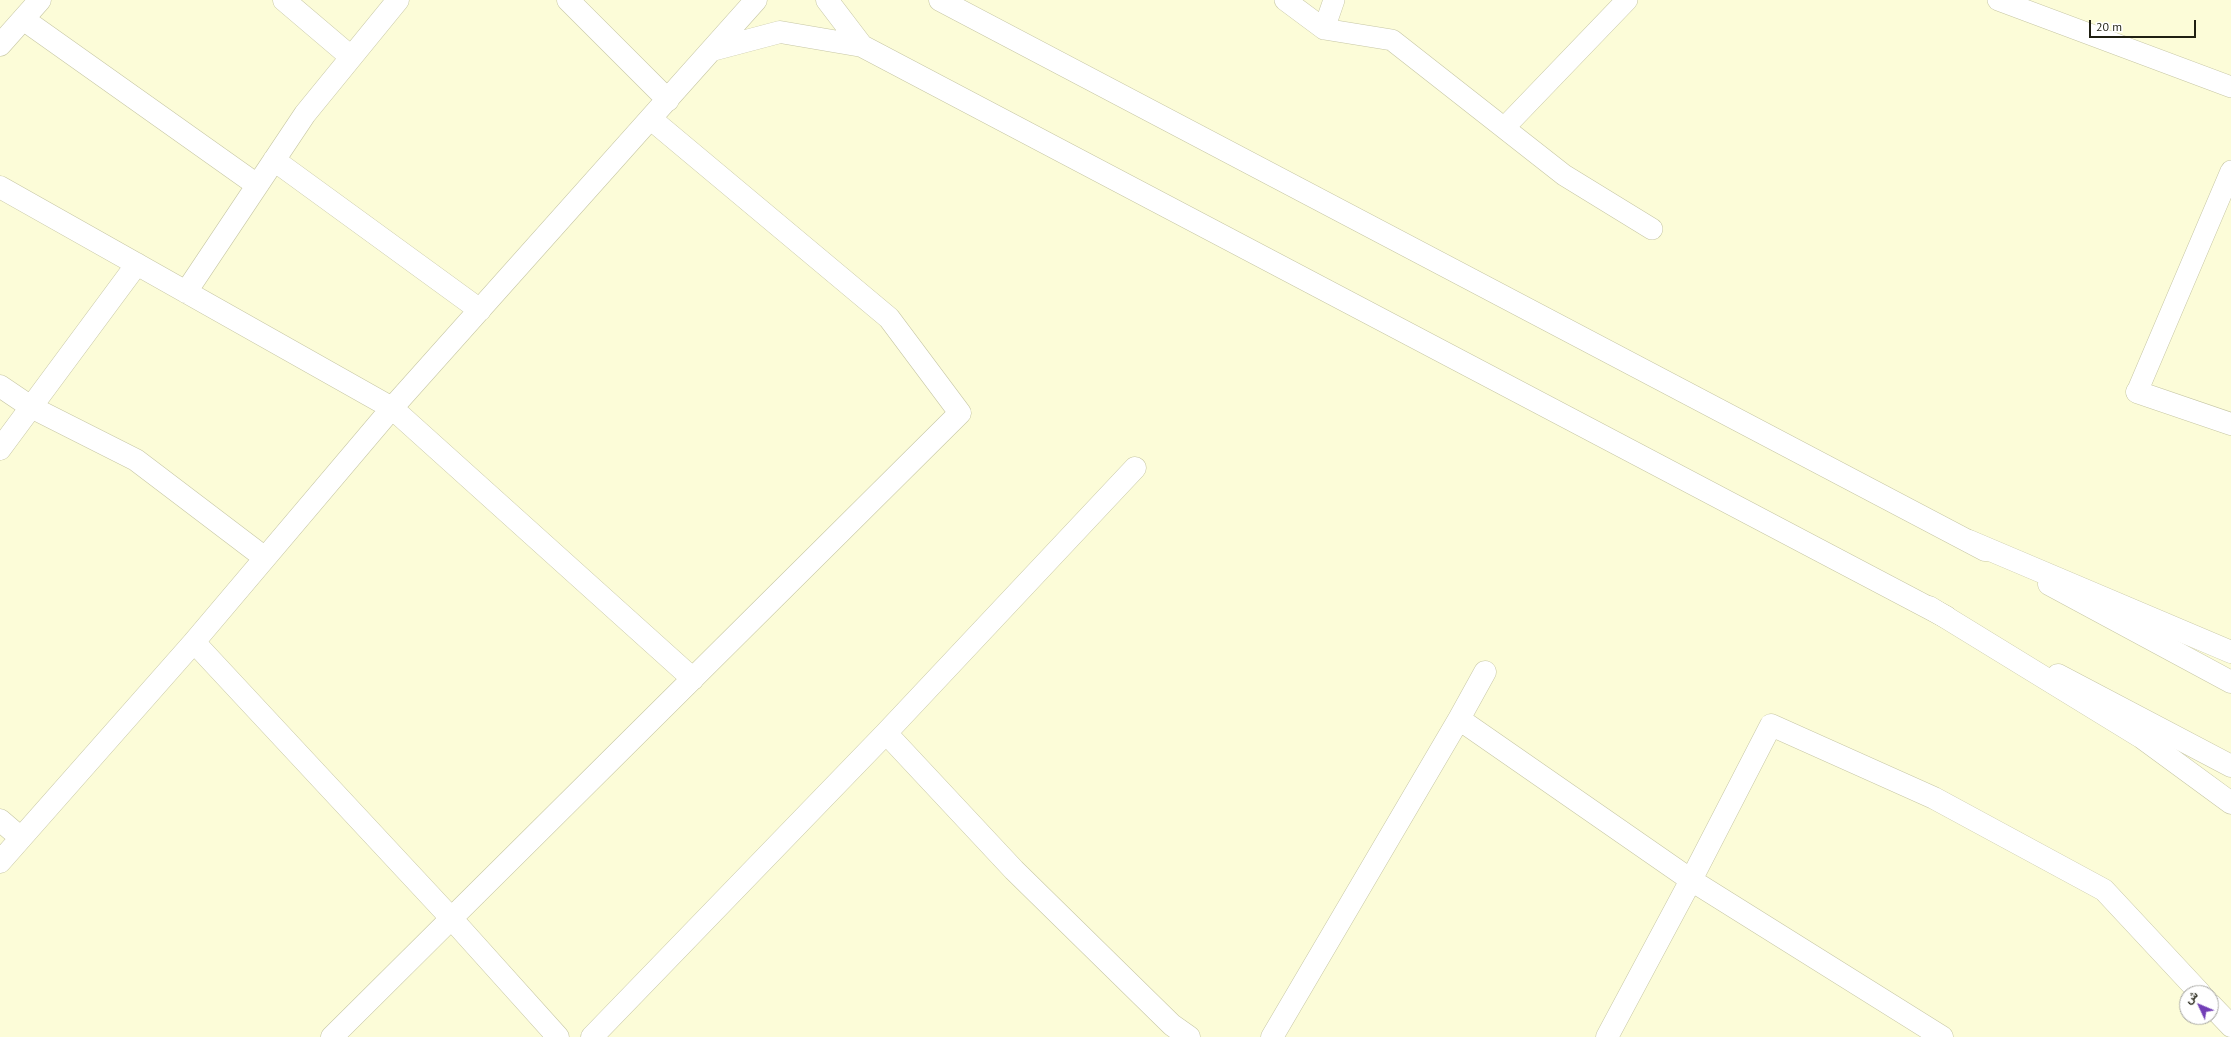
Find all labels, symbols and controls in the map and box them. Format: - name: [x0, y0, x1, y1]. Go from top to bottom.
- scale bar: [2091, 12, 2198, 38]
- text: 20 m: [2096, 19, 2122, 34]
- north arrow: [2179, 985, 2219, 1025]
- text: ش: [2181, 988, 2201, 1007]

